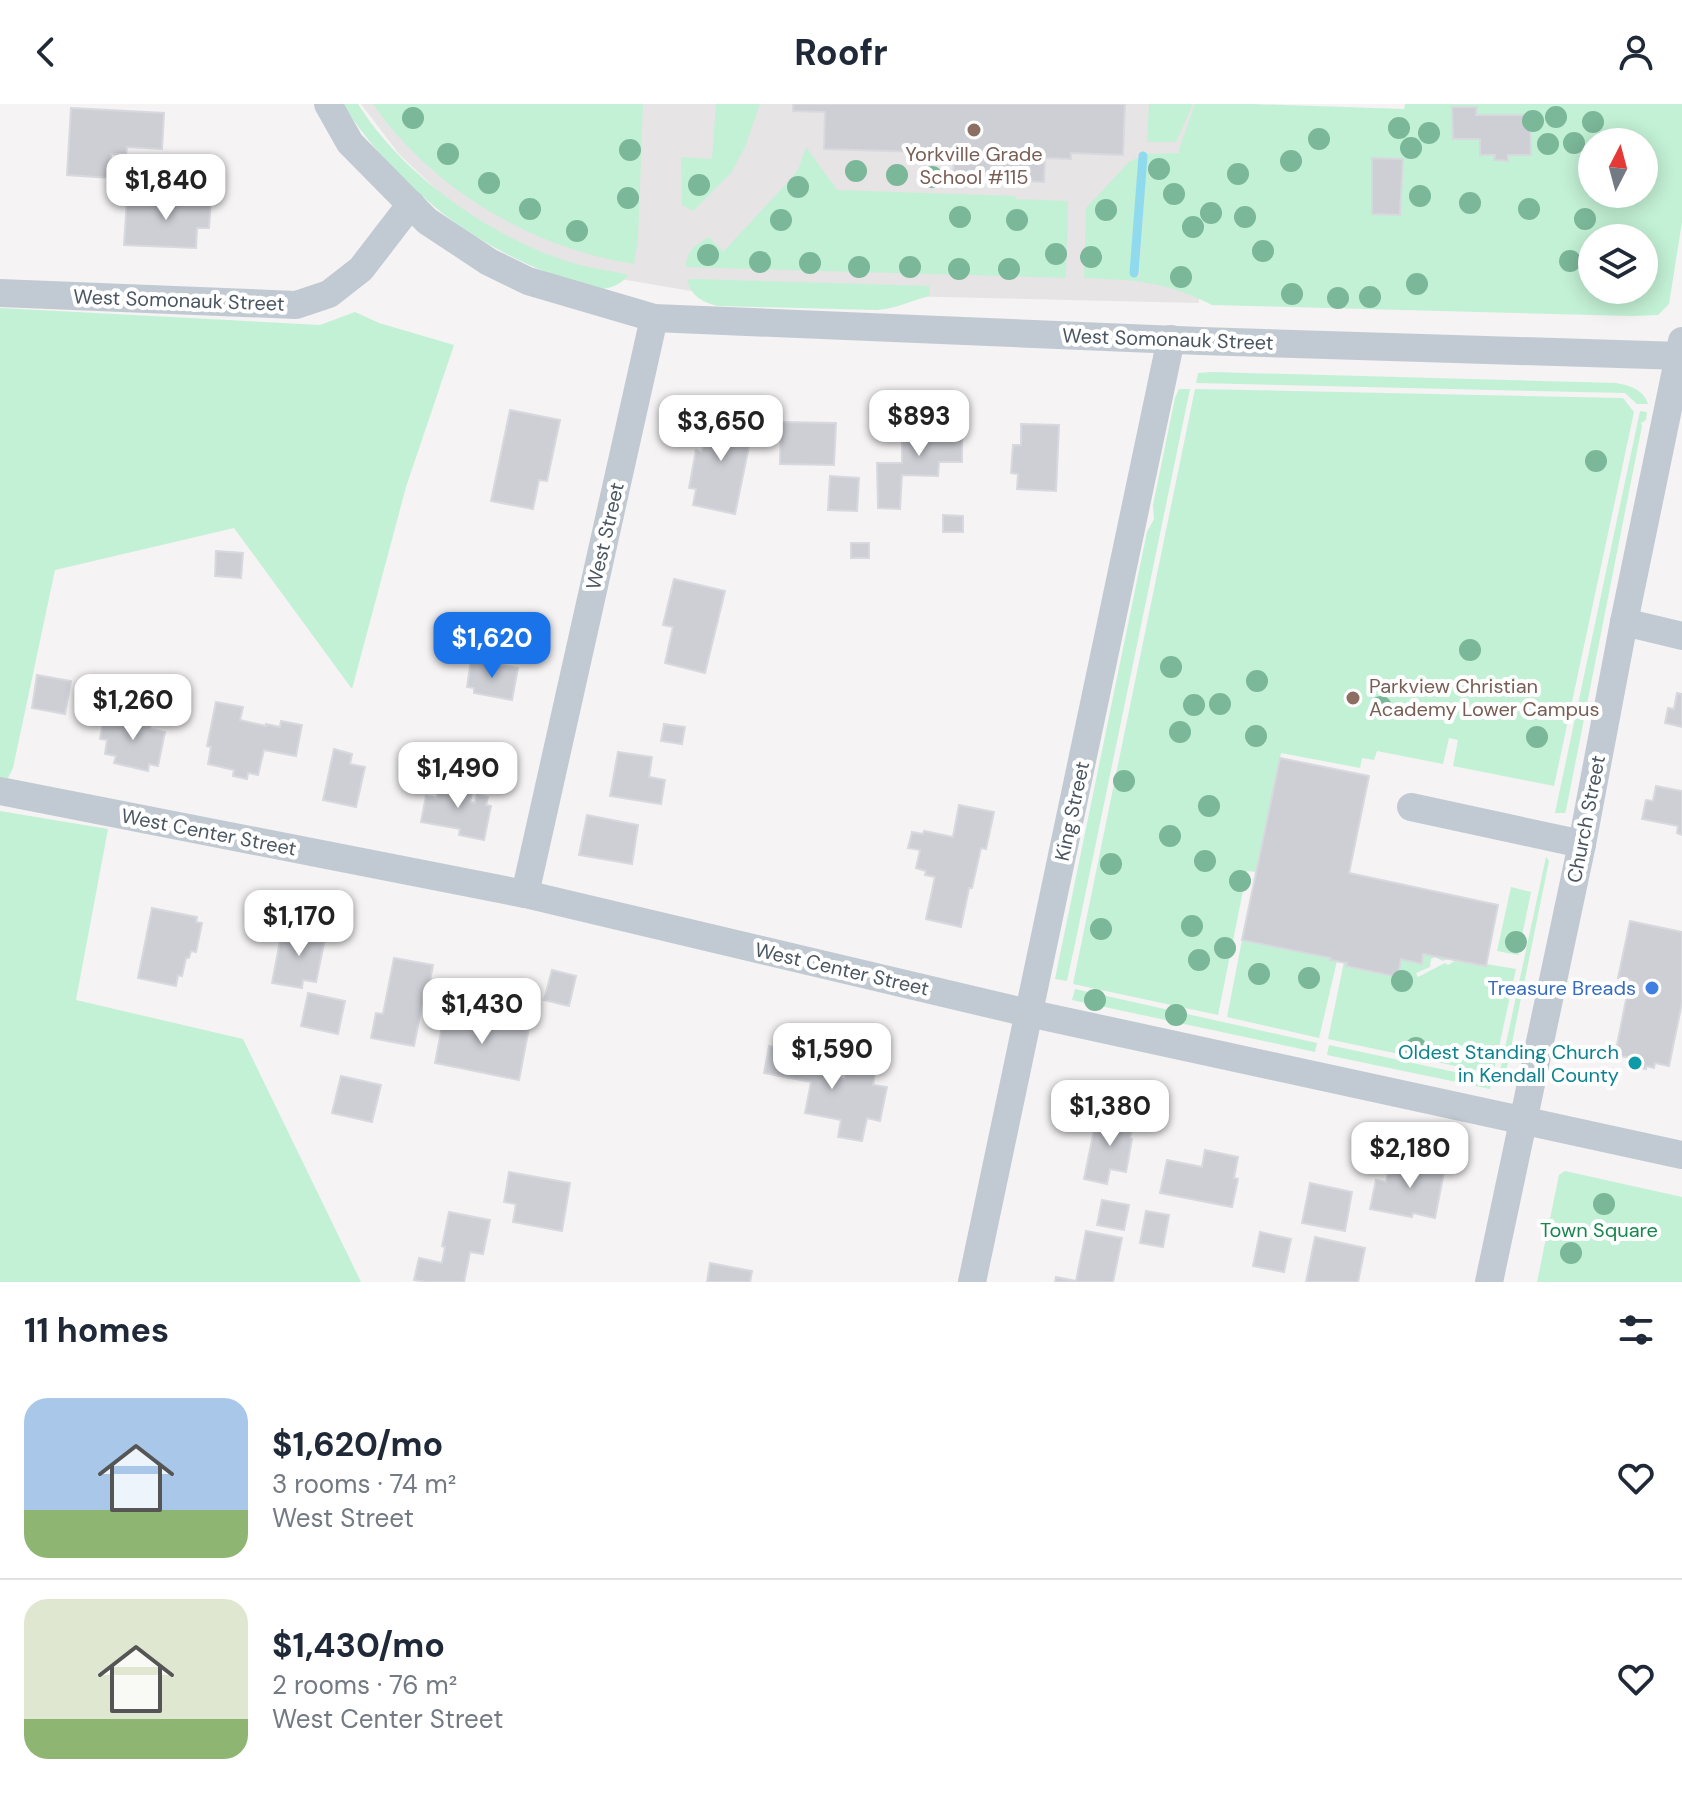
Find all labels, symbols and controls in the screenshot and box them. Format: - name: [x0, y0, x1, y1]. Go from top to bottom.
- text: Roofr: [794, 29, 888, 76]
- icon: back: [24, 30, 68, 74]
- icon: person: [1614, 30, 1658, 74]
- marker: Yorkville Grade School #115: [965, 121, 983, 139]
- north arrow: [1578, 128, 1658, 208]
- map controls: [1578, 128, 1658, 304]
- place label: Yorkville Grade School #115: [905, 141, 1043, 190]
- pin: $1,840: [101, 154, 231, 222]
- text: $1,840: [124, 163, 208, 197]
- button: layers: [1578, 224, 1658, 304]
- street label: West Somonauk Street: [73, 283, 285, 317]
- street label: West Somonauk Street: [1062, 322, 1274, 356]
- pin: $893: [872, 390, 966, 458]
- pin: $3,650: [656, 395, 786, 463]
- text: $893: [887, 399, 951, 433]
- text: $3,650: [677, 404, 765, 438]
- street label: West Street: [580, 480, 630, 592]
- pin: $1,620: [427, 612, 557, 680]
- text: $1,620: [452, 621, 532, 655]
- place label: Parkview Christian Academy Lower Campus: [1369, 673, 1600, 722]
- pin: $1,260: [68, 674, 198, 742]
- text: $1,260: [92, 683, 174, 717]
- marker: Parkview Christian Academy Lower Campus: [1344, 689, 1362, 707]
- pin: $1,490: [393, 742, 523, 810]
- text: $1,490: [416, 751, 500, 785]
- street label: Church Street: [1561, 753, 1611, 885]
- street label: King Street: [1049, 759, 1095, 863]
- street label: West Center Street: [119, 802, 299, 862]
- pin: $1,170: [234, 890, 364, 958]
- text: $1,170: [262, 899, 336, 933]
- street label: West Center Street: [752, 936, 932, 1002]
- place label: Treasure Breads: [1488, 975, 1636, 1001]
- pin: $1,430: [417, 978, 547, 1046]
- marker: Treasure Breads: [1643, 979, 1661, 997]
- text: $1,430: [441, 987, 523, 1021]
- pin: $1,590: [767, 1023, 897, 1091]
- text: $1,590: [791, 1032, 873, 1066]
- place label: Oldest Standing Church in Kendall County: [1398, 1039, 1619, 1088]
- marker: Oldest Standing Church in Kendall County: [1626, 1054, 1644, 1072]
- pin: $1,380: [1045, 1080, 1175, 1148]
- text: $1,380: [1069, 1089, 1151, 1123]
- pin: $2,180: [1345, 1122, 1475, 1190]
- text: $2,180: [1369, 1131, 1451, 1165]
- park label: Town Square: [1540, 1217, 1658, 1243]
- text: 11 homes: [24, 1308, 169, 1353]
- icon: filters: [1614, 1308, 1658, 1352]
- text: $1,620/mo: [272, 1422, 443, 1467]
- icon: home: [88, 1430, 184, 1526]
- icon: heart: [1614, 1456, 1658, 1500]
- text: 3 rooms · 74 m²: [272, 1467, 456, 1501]
- text: West Street: [272, 1501, 414, 1535]
- text: $1,430/mo: [272, 1623, 445, 1668]
- icon: home: [88, 1631, 184, 1727]
- icon: heart: [1614, 1657, 1658, 1701]
- text: 2 rooms · 76 m²: [272, 1668, 457, 1702]
- text: West Center Street: [272, 1702, 503, 1736]

